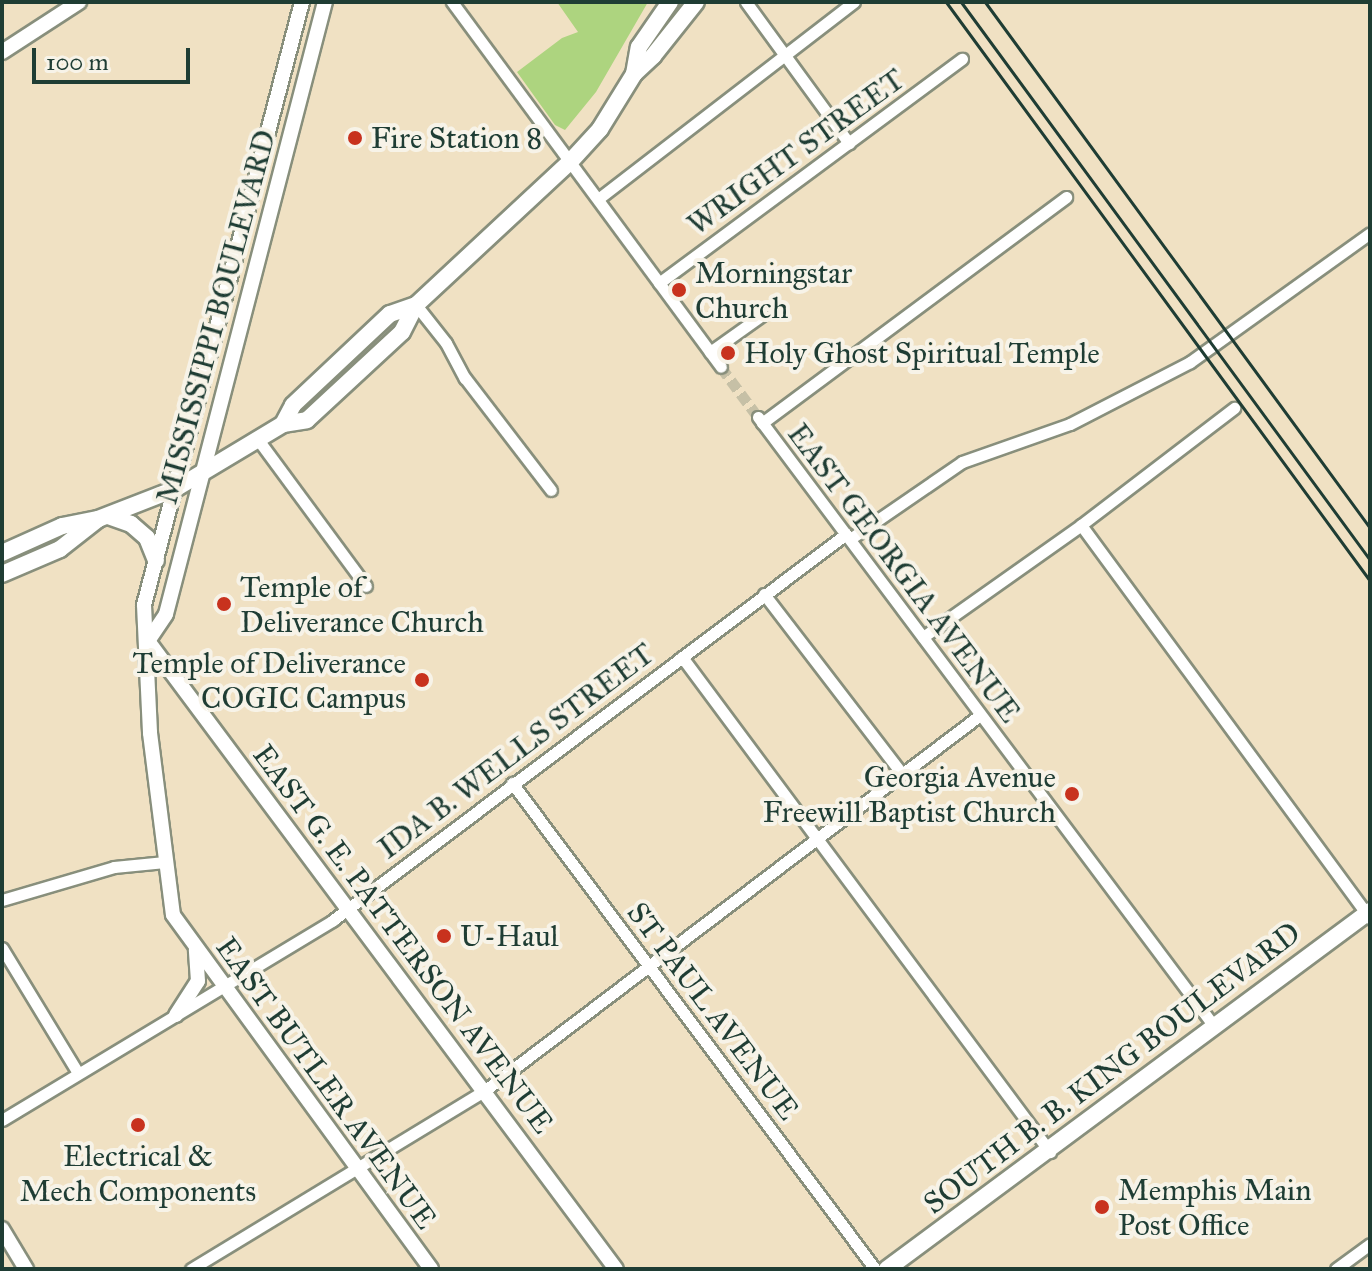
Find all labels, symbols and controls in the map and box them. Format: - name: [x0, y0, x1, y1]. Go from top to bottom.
- scale bar: [36, 32, 194, 82]
- text: 100 m: [46, 47, 109, 77]
- street label: WRIGHT STREET: [680, 61, 912, 243]
- place label: Fire Station 8: [371, 120, 542, 156]
- street label: MISSISSIPPI BOULEVARD: [149, 126, 283, 508]
- marker: Fire Station 8: [346, 129, 364, 147]
- place label: Morningstar Church: [695, 255, 852, 326]
- marker: Morningstar Church: [670, 281, 688, 299]
- place label: Holy Ghost Spiritual Temple: [744, 335, 1100, 371]
- marker: Holy Ghost Spiritual Temple: [719, 344, 737, 362]
- street label: EAST GEORGIA AVENUE: [780, 417, 1028, 729]
- place label: Temple of Deliverance Church: [240, 569, 484, 640]
- marker: Temple of Deliverance Church: [215, 595, 233, 613]
- street label: IDA B. WELLS STREET: [371, 636, 661, 866]
- place label: Temple of Deliverance COGIC Campus: [133, 645, 406, 716]
- marker: Temple of Deliverance COGIC Campus: [413, 671, 431, 689]
- street label: EAST G. E. PATTERSON AVENUE: [245, 738, 561, 1140]
- place label: Georgia Avenue Freewill Baptist Church: [763, 759, 1056, 830]
- marker: Georgia Avenue Freewill Baptist Church: [1063, 785, 1081, 803]
- street label: ST PAUL AVENUE: [620, 895, 806, 1127]
- street label: SOUTH B. B. KING BOULEVARD: [917, 915, 1307, 1221]
- place label: U-Haul: [460, 918, 559, 954]
- marker: U-Haul: [435, 927, 453, 945]
- street label: EAST BUTLER AVENUE: [208, 930, 444, 1236]
- marker: Electrical & Mech Components: [129, 1116, 147, 1134]
- place label: Electrical & Mech Components: [20, 1138, 256, 1208]
- place label: Memphis Main Post Office: [1118, 1172, 1312, 1242]
- marker: Memphis Main Post Office: [1093, 1198, 1111, 1216]

